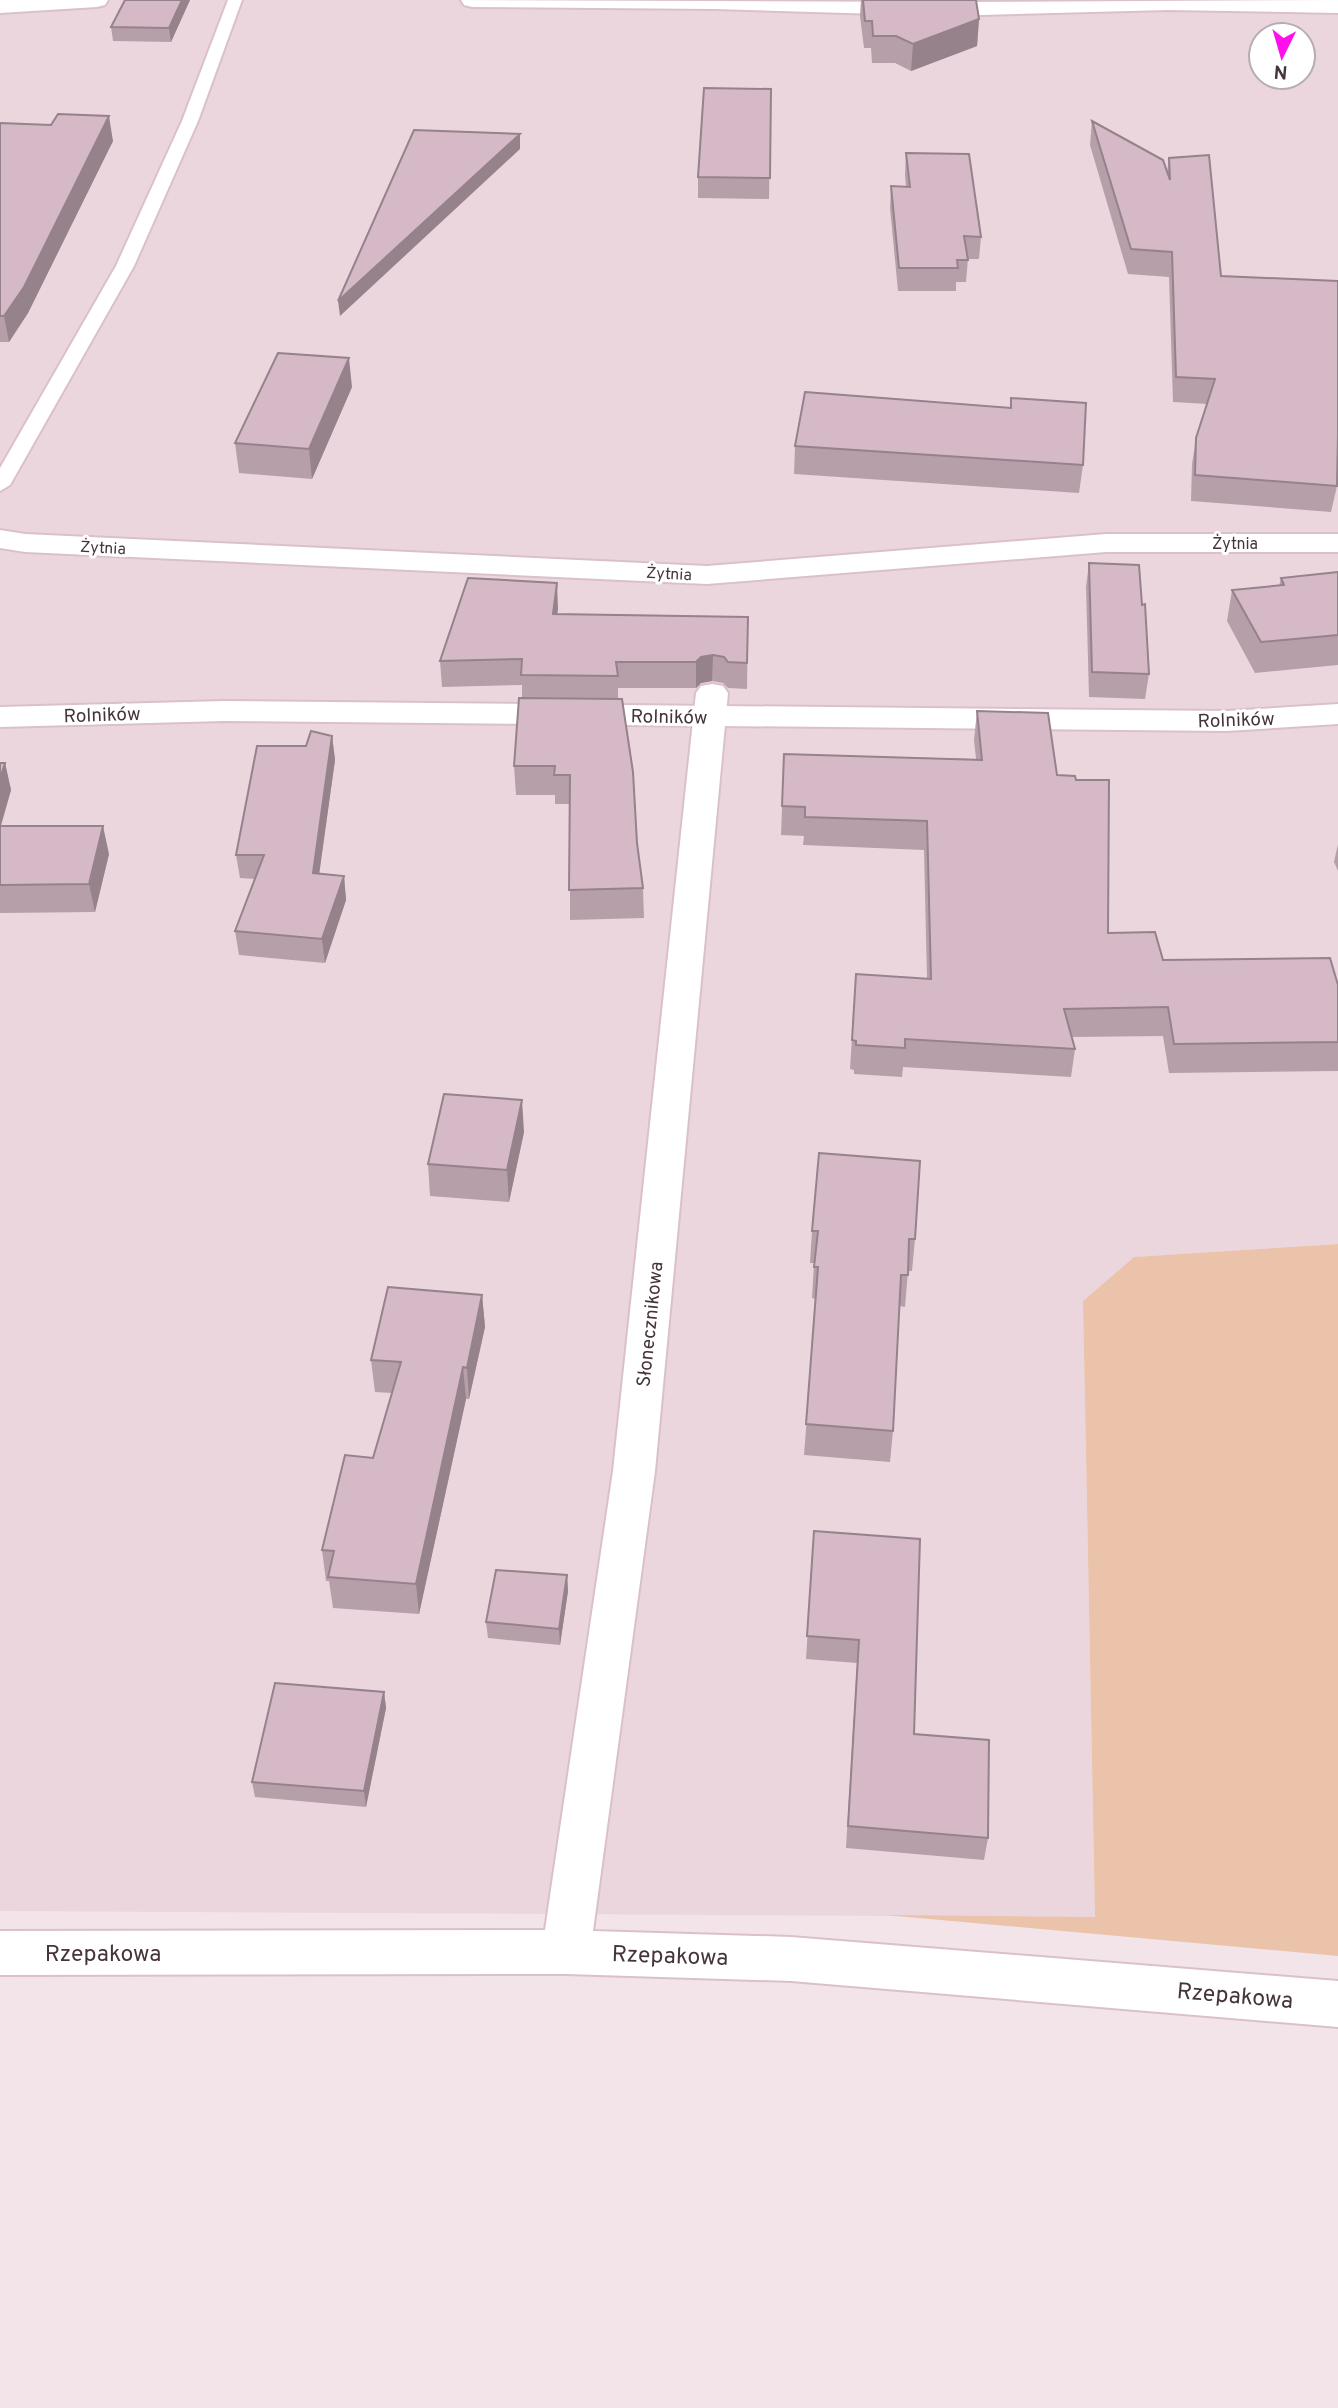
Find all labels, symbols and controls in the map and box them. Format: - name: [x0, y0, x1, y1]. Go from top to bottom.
- north arrow: [1247, 21, 1317, 91]
- text: N: [1273, 58, 1289, 83]
- street label: Żytnia: [1212, 534, 1258, 555]
- street label: Żytnia: [80, 537, 126, 560]
- street label: Żytnia: [646, 563, 692, 586]
- street label: Rolników: [63, 703, 141, 729]
- street label: Rolników: [630, 705, 708, 731]
- street label: Rolników: [1197, 708, 1275, 734]
- street label: Słonecznikowa: [632, 1260, 670, 1388]
- street label: Rzepakowa: [45, 1941, 161, 1970]
- street label: Rzepakowa: [611, 1941, 729, 1974]
- street label: Rzepakowa: [1175, 1978, 1294, 2017]

